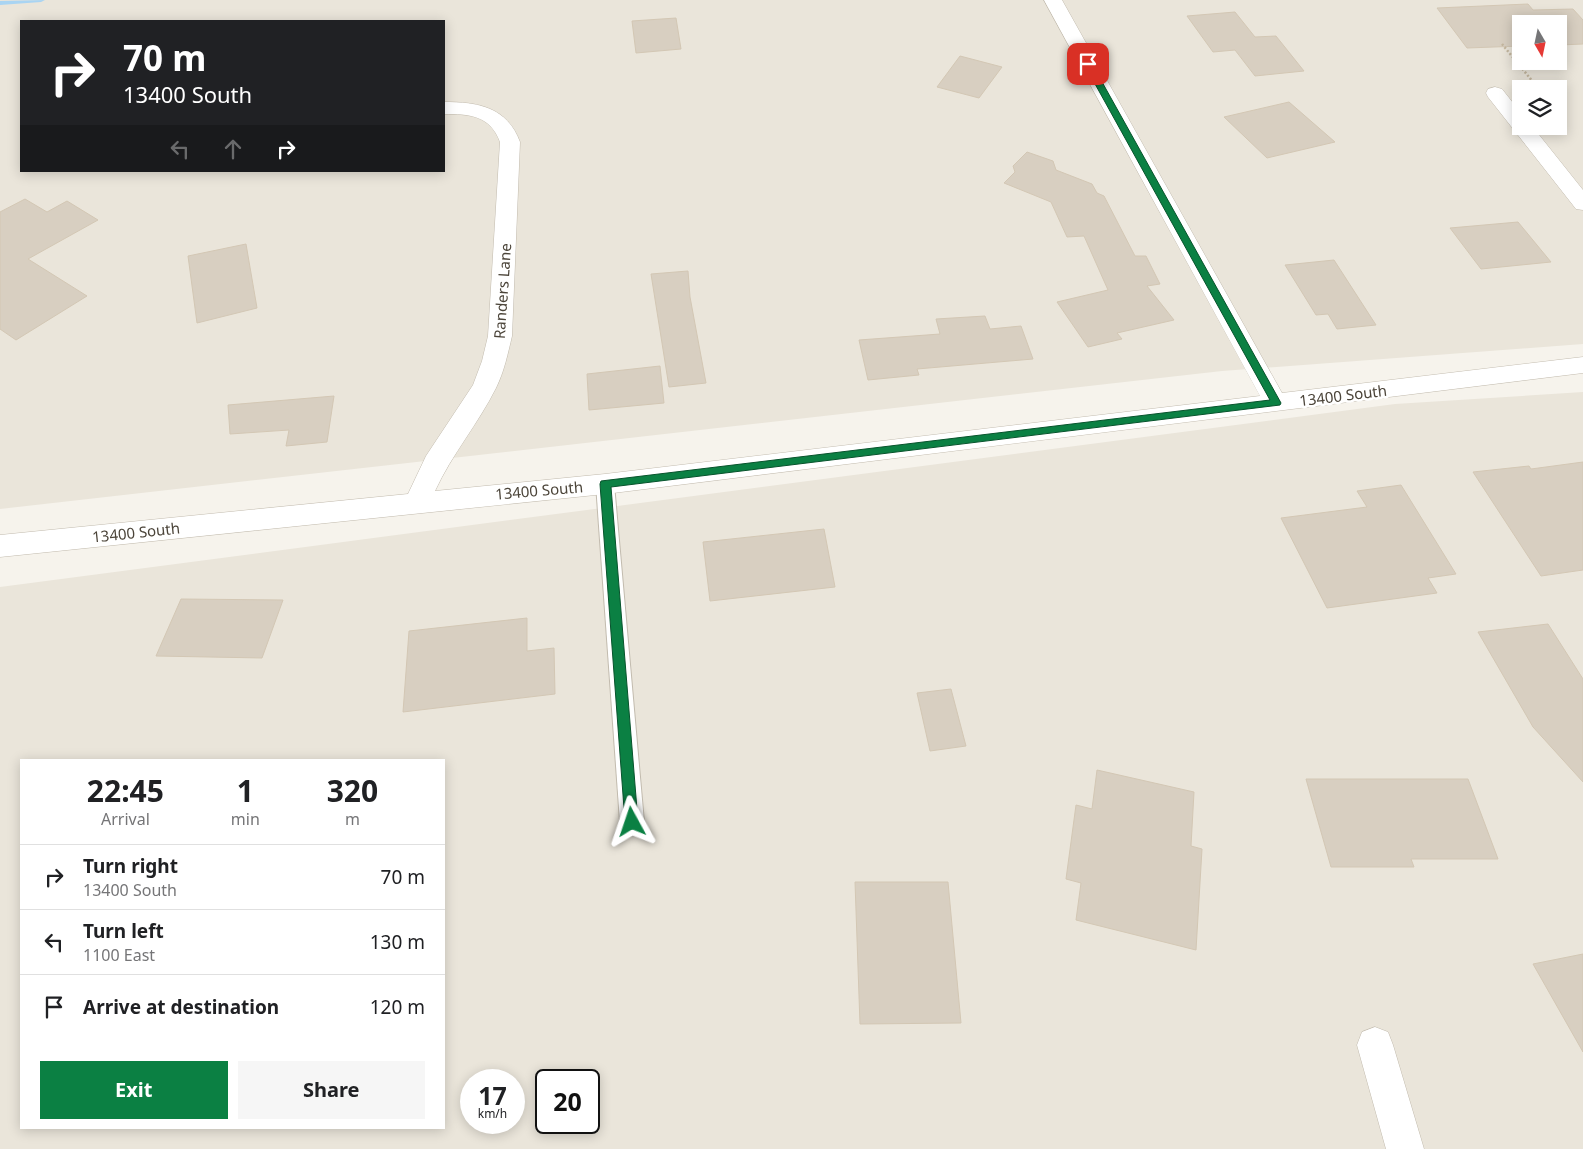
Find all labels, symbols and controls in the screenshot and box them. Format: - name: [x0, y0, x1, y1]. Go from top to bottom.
- north arrow: [1512, 15, 1568, 70]
- map controls: [1512, 15, 1567, 135]
- text: 70 m: [123, 34, 206, 81]
- icon: right: [40, 40, 105, 105]
- pin: [1067, 43, 1109, 85]
- icon: arrive: [1074, 50, 1102, 78]
- text: 13400 South: [123, 79, 252, 109]
- button: layers: [1512, 80, 1567, 135]
- icon: left: [166, 135, 194, 163]
- icon: ahead: [219, 135, 247, 163]
- icon: right: [272, 135, 300, 163]
- street label: Randers Lane: [489, 242, 515, 340]
- street label: 13400 South: [1298, 380, 1388, 410]
- street label: 13400 South: [494, 476, 584, 504]
- street label: 13400 South: [91, 517, 181, 547]
- text: 22:45: [87, 770, 164, 811]
- text: 1: [237, 770, 254, 811]
- text: 320: [327, 770, 378, 811]
- position arrow: [605, 795, 657, 847]
- text: Arrival: [101, 808, 150, 830]
- text: min: [231, 808, 260, 830]
- text: m: [345, 808, 360, 830]
- text: Turn right: [83, 853, 178, 879]
- icon: right: [40, 863, 68, 891]
- text: 70 m: [381, 864, 425, 890]
- text: 13400 South: [83, 879, 177, 901]
- text: Turn left: [83, 918, 164, 944]
- icon: left: [40, 928, 68, 956]
- text: 130 m: [370, 929, 425, 955]
- text: 1100 East: [83, 944, 155, 966]
- icon: arrive: [40, 993, 68, 1021]
- text: Arrive at destination: [83, 994, 279, 1020]
- text: 120 m: [370, 994, 425, 1020]
- button: Exit: [40, 1061, 228, 1119]
- button: Share: [238, 1061, 425, 1119]
- speed limit sign: 20: [535, 1069, 600, 1134]
- text: 17: [478, 1078, 507, 1112]
- text: km/h: [478, 1105, 507, 1122]

